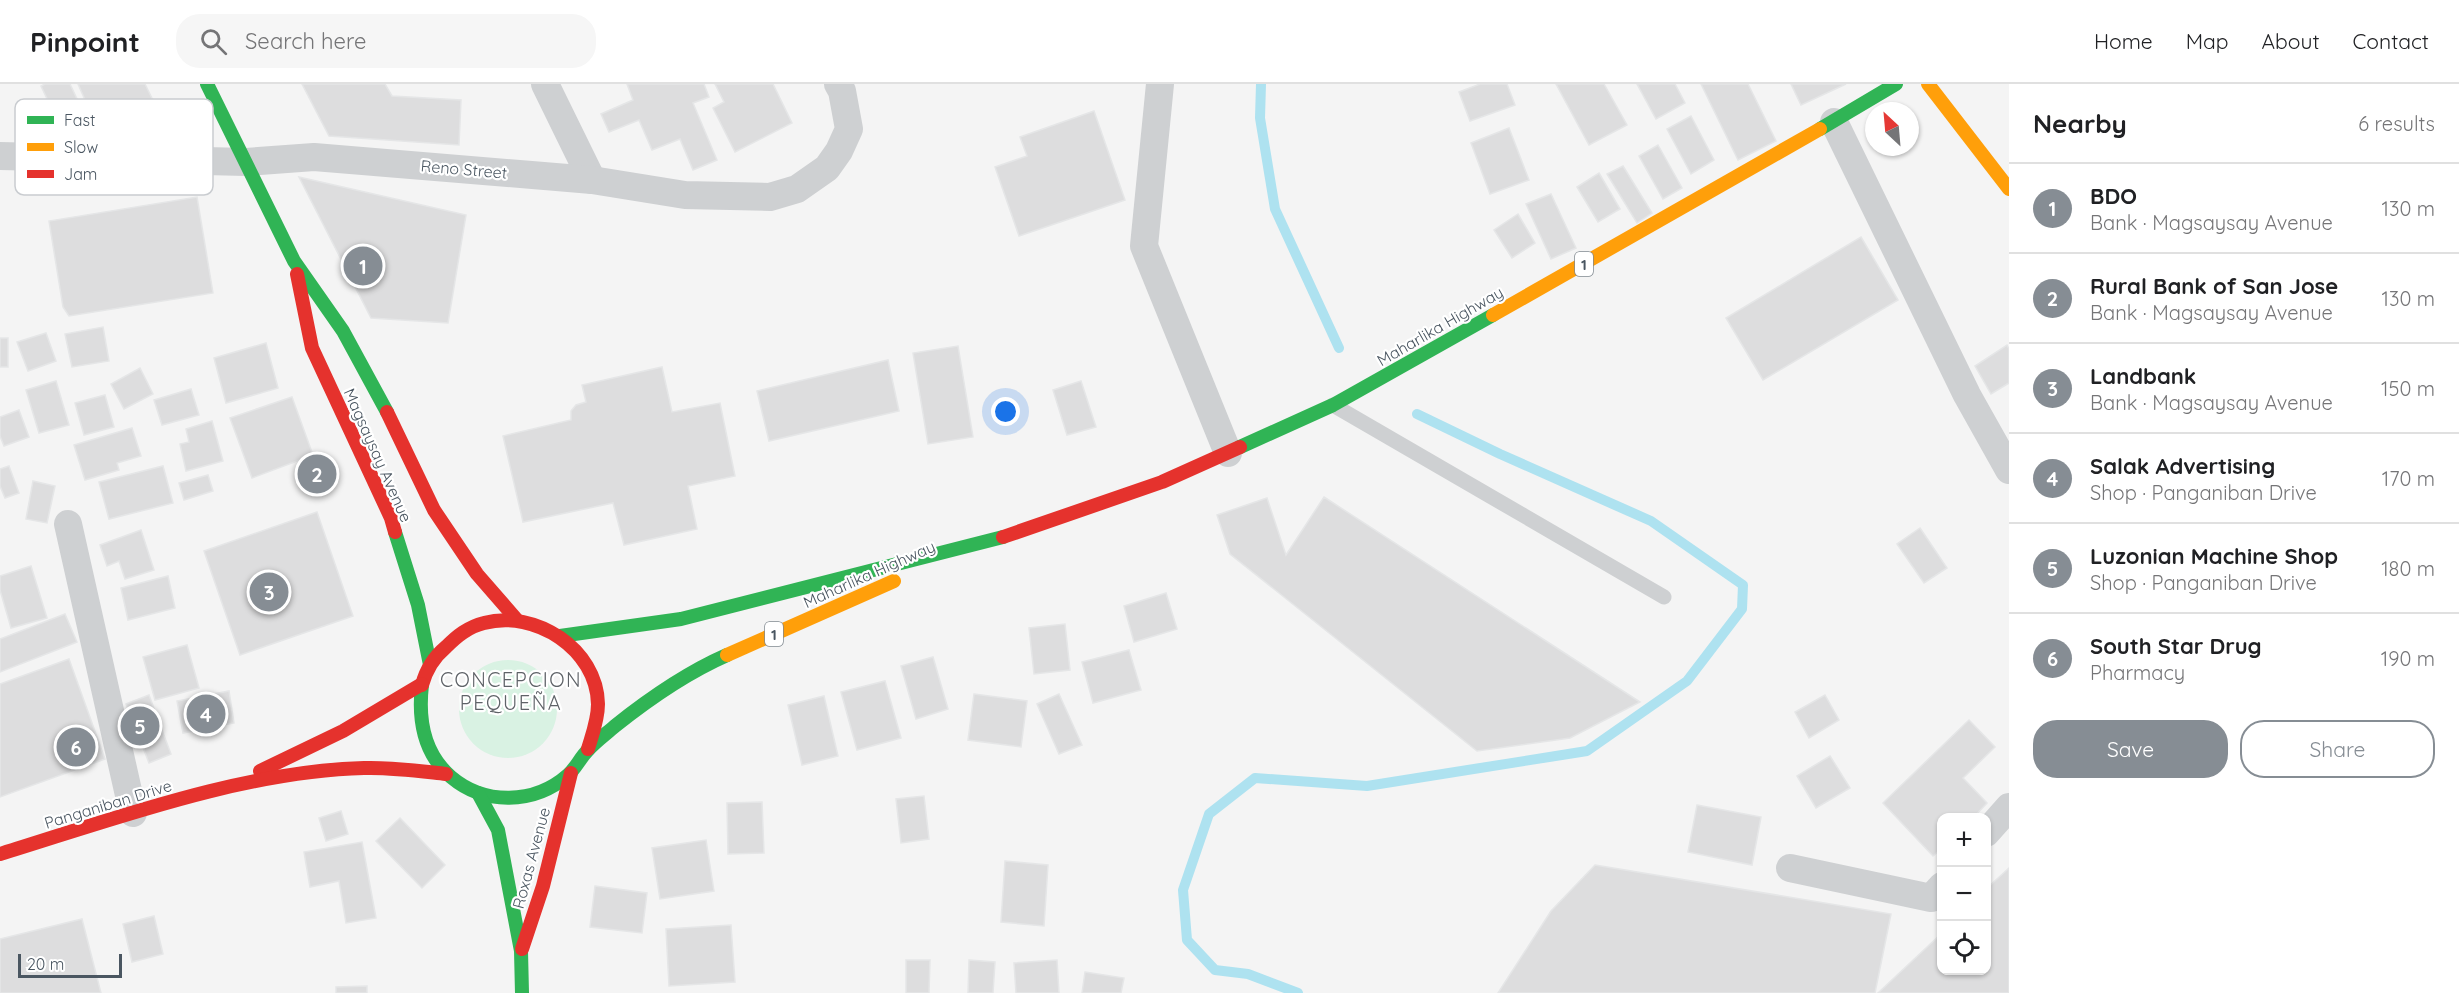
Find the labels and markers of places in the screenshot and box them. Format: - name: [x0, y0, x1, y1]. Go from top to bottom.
- pin: 1: [344, 244, 382, 288]
- pin: 2: [298, 452, 336, 496]
- pin: 3: [250, 570, 288, 614]
- pin: 4: [186, 692, 226, 736]
- pin: 5: [120, 704, 160, 748]
- pin: 6: [56, 724, 96, 770]

